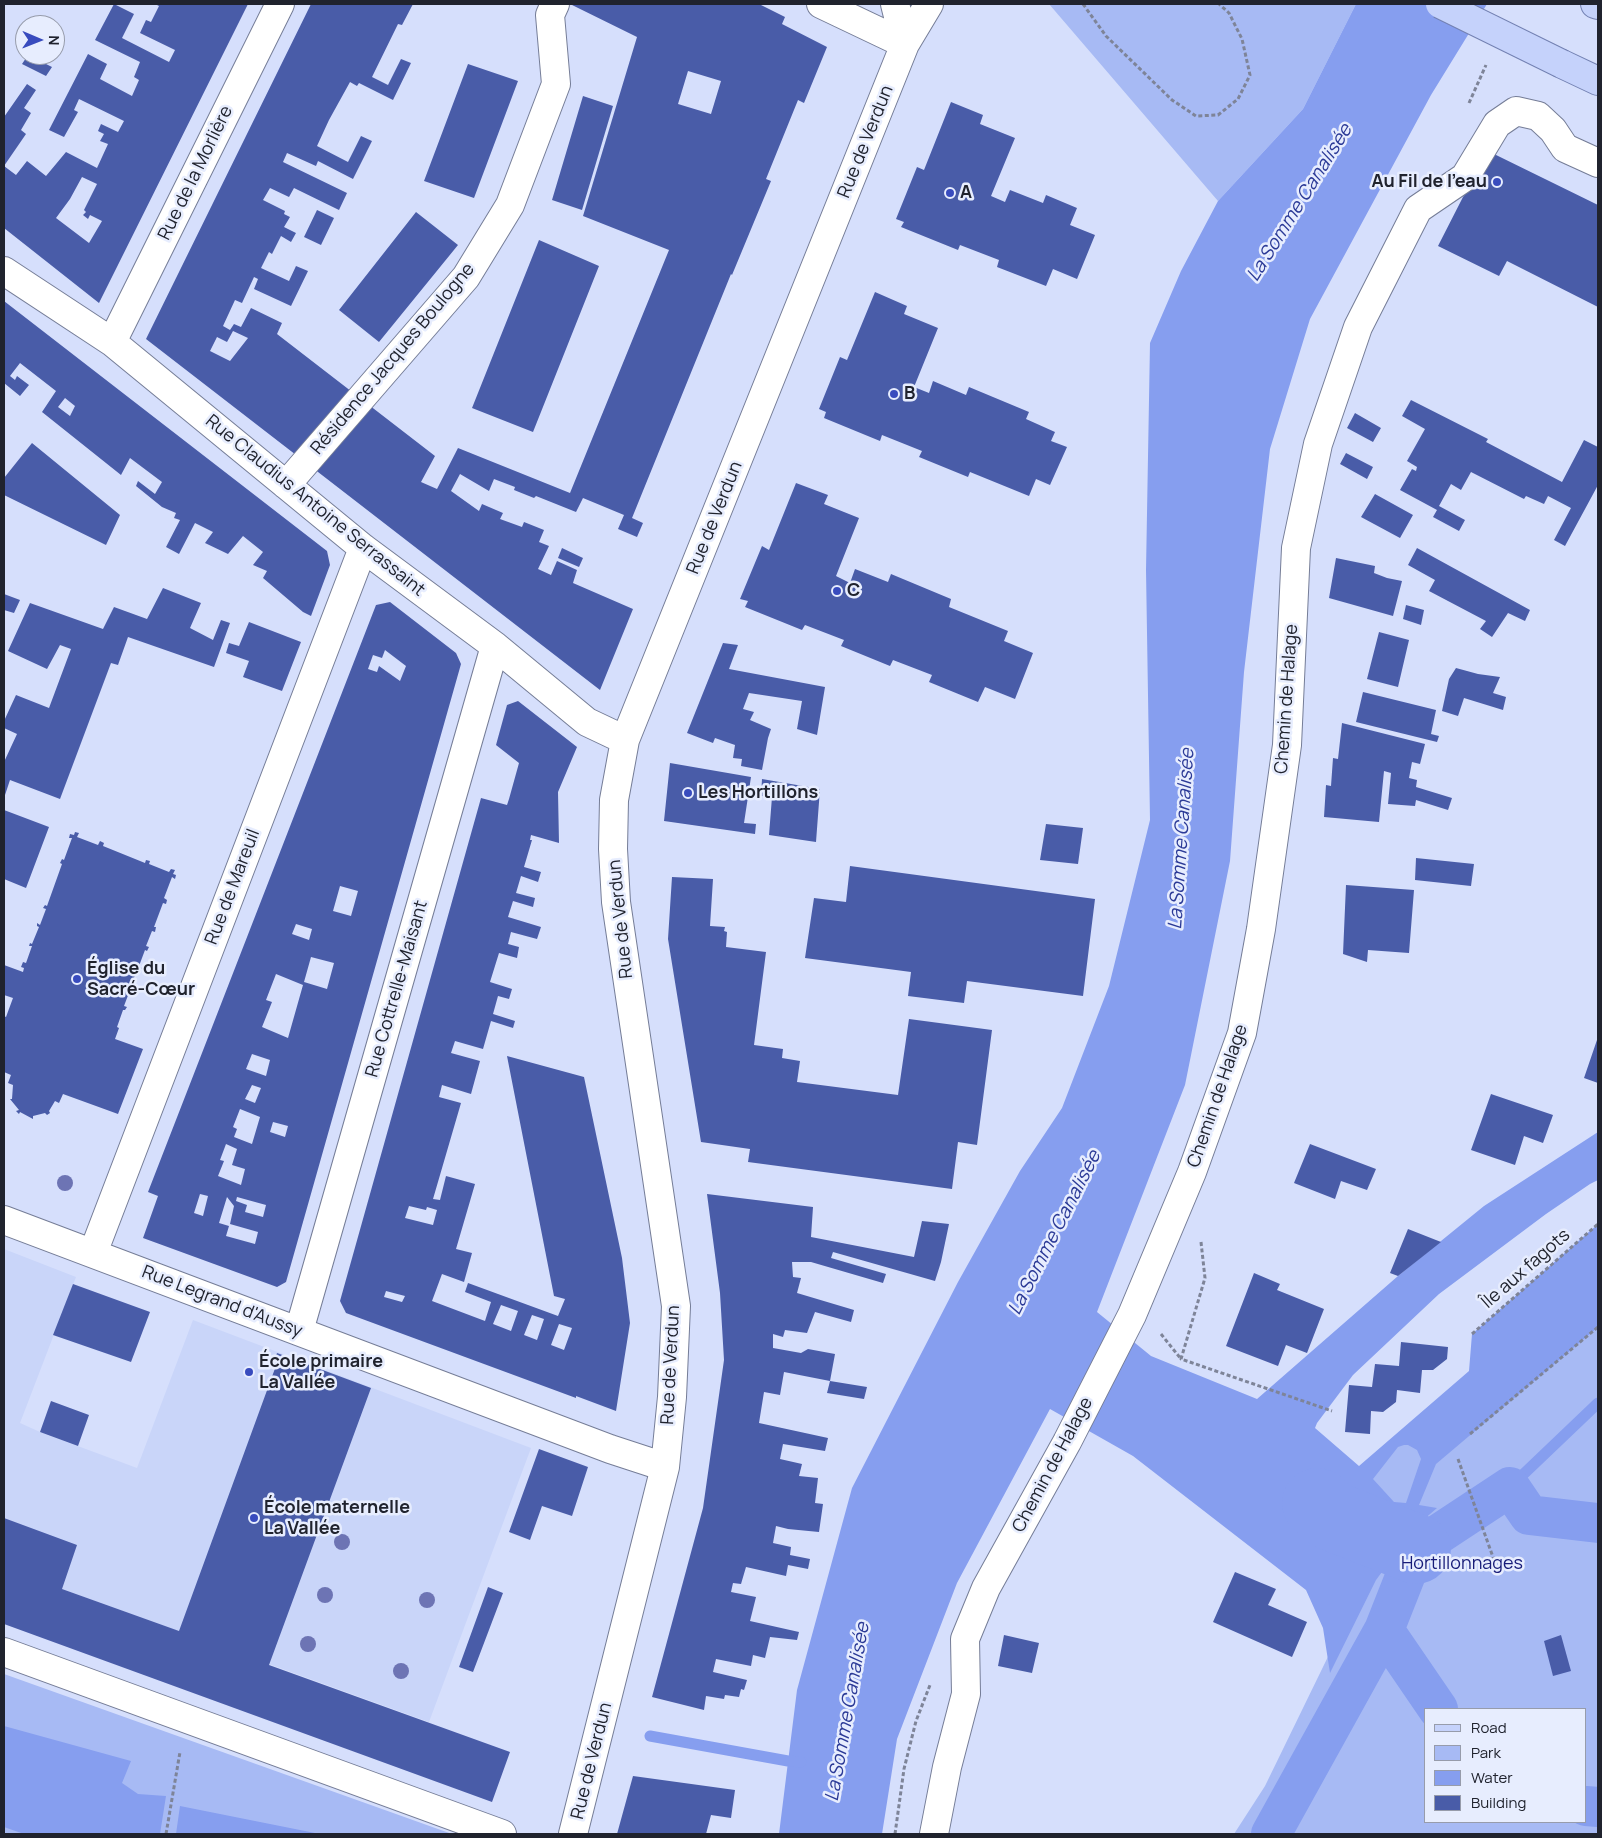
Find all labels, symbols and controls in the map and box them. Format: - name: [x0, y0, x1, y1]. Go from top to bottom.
- north arrow: [15, 15, 65, 65]
- text: N: [45, 35, 64, 45]
- street label: Rue de Verdun: [834, 83, 898, 201]
- street label: Rue de la Morlière: [154, 102, 238, 244]
- water label: La Somme Canalisée: [1242, 120, 1358, 286]
- place label: Au Fil de l'eau: [1371, 171, 1487, 193]
- marker: Au Fil de l'eau: [1491, 176, 1503, 188]
- place label: A: [960, 182, 972, 204]
- marker: A: [944, 187, 956, 199]
- street label: Résidence Jacques Boulogne: [307, 259, 479, 459]
- place label: B: [904, 383, 915, 405]
- marker: B: [888, 388, 900, 400]
- street label: Rue Claudius Antoine Serrassaint: [201, 411, 429, 601]
- street label: Rue de Verdun: [683, 459, 747, 577]
- place label: C: [847, 580, 860, 602]
- marker: C: [831, 585, 843, 597]
- street label: Chemin de Halage: [1271, 623, 1303, 775]
- water label: La Somme Canalisée: [1164, 748, 1200, 930]
- place label: Les Hortillons: [698, 782, 818, 804]
- marker: Les Hortillons: [682, 787, 694, 799]
- street label: Rue de Mareuil: [201, 826, 265, 948]
- street label: Rue de Verdun: [604, 858, 638, 980]
- street label: Rue Cottrelle-Maisant: [361, 898, 433, 1080]
- place label: Église du Sacré-Cœur: [87, 958, 195, 1001]
- marker: Église du Sacré-Cœur: [71, 973, 83, 985]
- street label: Chemin de Halage: [1183, 1022, 1253, 1170]
- water label: La Somme Canalisée: [1004, 1147, 1106, 1319]
- street label: Île aux fagots: [1477, 1225, 1575, 1313]
- street label: Rue Legrand d'Aussy: [139, 1261, 305, 1343]
- street label: Rue de Verdun: [657, 1305, 685, 1425]
- place label: École primaire La Vallée: [259, 1351, 383, 1394]
- marker: École primaire La Vallée: [243, 1366, 255, 1378]
- street label: Chemin de Halage: [1008, 1394, 1098, 1536]
- place label: École maternelle La Vallée: [264, 1497, 410, 1540]
- marker: École maternelle La Vallée: [248, 1512, 260, 1524]
- park label: Hortillonnages: [1401, 1553, 1523, 1575]
- water label: La Somme Canalisée: [821, 1621, 875, 1803]
- street label: Rue de Verdun: [567, 1700, 617, 1822]
- legend: [1424, 1708, 1587, 1823]
- text: Road: [1471, 1717, 1507, 1738]
- text: Park: [1471, 1742, 1501, 1763]
- text: Water: [1471, 1767, 1513, 1788]
- text: Building: [1471, 1792, 1526, 1813]

